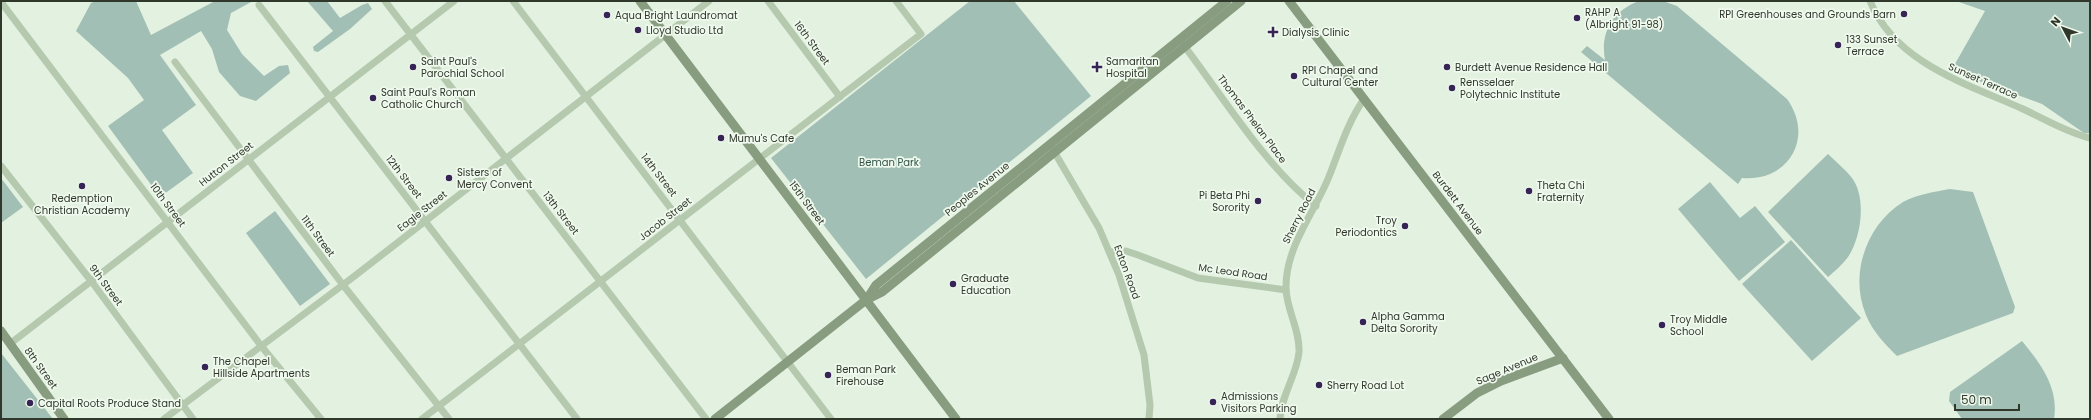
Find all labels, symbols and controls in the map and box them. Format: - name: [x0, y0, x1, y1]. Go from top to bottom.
- place label: RAHP A (Albright 91-98): [1585, 5, 1663, 32]
- place label: RPI Greenhouses and Grounds Barn: [1719, 7, 1896, 22]
- place label: Aqua Bright Laundromat: [615, 8, 738, 23]
- north arrow: [2043, 8, 2083, 48]
- marker: RPI Greenhouses and Grounds Barn: [1899, 9, 1909, 19]
- marker: Aqua Bright Laundromat: [602, 10, 612, 20]
- marker: RAHP A (Albright 91-98): [1572, 13, 1582, 23]
- text: N: [2047, 13, 2064, 30]
- street label: 16th Street: [790, 18, 834, 68]
- place label: Lloyd Studio Ltd: [646, 23, 723, 38]
- marker: Lloyd Studio Ltd: [633, 25, 643, 35]
- place label: Dialysis Clinic: [1282, 25, 1350, 40]
- marker: Dialysis Clinic: [1267, 26, 1279, 38]
- place label: 133 Sunset Terrace: [1846, 32, 1898, 59]
- marker: 133 Sunset Terrace: [1833, 40, 1843, 50]
- place label: Saint Paul's Parochial School: [421, 54, 504, 81]
- place label: Samaritan Hospital: [1106, 54, 1159, 81]
- street label: Sunset Terrace: [1946, 59, 2020, 103]
- place label: Burdett Avenue Residence Hall: [1455, 60, 1607, 75]
- marker: Samaritan Hospital: [1091, 61, 1103, 73]
- marker: Saint Paul's Parochial School: [408, 62, 418, 72]
- marker: Burdett Avenue Residence Hall: [1442, 62, 1452, 72]
- place label: RPI Chapel and Cultural Center: [1302, 63, 1378, 90]
- marker: RPI Chapel and Cultural Center: [1289, 71, 1299, 81]
- street label: Thomas Phelan Place: [1214, 72, 1290, 166]
- place label: Rensselaer Polytechnic Institute: [1460, 75, 1560, 102]
- marker: Rensselaer Polytechnic Institute: [1447, 83, 1457, 93]
- place label: Saint Paul's Roman Catholic Church: [381, 85, 476, 112]
- marker: Saint Paul's Roman Catholic Church: [368, 93, 378, 103]
- place label: Mumu's Cafe: [729, 131, 794, 146]
- marker: Mumu's Cafe: [716, 133, 726, 143]
- street label: Hutton Street: [196, 138, 257, 190]
- street label: 14th Street: [637, 150, 681, 200]
- street label: 12th Street: [382, 152, 426, 202]
- park label: Beman Park: [859, 155, 920, 170]
- street label: Peoples Avenue: [941, 158, 1013, 220]
- place label: Sisters of Mercy Convent: [457, 165, 533, 192]
- street label: Burdett Avenue: [1429, 168, 1487, 238]
- marker: Sisters of Mercy Convent: [444, 173, 454, 183]
- street label: 15th Street: [786, 178, 829, 228]
- place label: Theta Chi Fraternity: [1537, 178, 1585, 205]
- street label: 10th Street: [147, 180, 190, 230]
- marker: Redemption Christian Academy: [77, 181, 87, 191]
- street label: Sherry Road: [1279, 186, 1319, 246]
- marker: Theta Chi Fraternity: [1524, 186, 1534, 196]
- street label: Eagle Street: [394, 187, 450, 235]
- street label: 13th Street: [539, 188, 583, 238]
- place label: Pi Beta Phi Sorority: [1199, 188, 1250, 215]
- place label: Redemption Christian Academy: [34, 191, 130, 218]
- street label: Jacob Street: [635, 193, 695, 244]
- marker: Pi Beta Phi Sorority: [1253, 196, 1263, 206]
- street label: 11th Street: [297, 212, 339, 260]
- place label: Troy Periodontics: [1335, 213, 1397, 240]
- marker: Troy Periodontics: [1400, 221, 1410, 231]
- street label: Eaton Road: [1110, 243, 1144, 301]
- street label: Mc Leod Road: [1197, 260, 1269, 284]
- street label: 9th Street: [85, 261, 127, 309]
- place label: Graduate Education: [961, 271, 1011, 298]
- marker: Graduate Education: [948, 279, 958, 289]
- place label: Alpha Gamma Delta Sorority: [1371, 309, 1445, 336]
- place label: Troy Middle School: [1670, 312, 1727, 339]
- marker: Alpha Gamma Delta Sorority: [1358, 317, 1368, 327]
- marker: Troy Middle School: [1657, 320, 1667, 330]
- street label: 8th Street: [21, 344, 61, 392]
- street label: Sage Avenue: [1474, 349, 1540, 389]
- place label: The Chapel Hillside Apartments: [213, 354, 310, 381]
- marker: The Chapel Hillside Apartments: [200, 362, 210, 372]
- place label: Beman Park Firehouse: [836, 362, 897, 389]
- marker: Beman Park Firehouse: [823, 370, 833, 380]
- place label: Sherry Road Lot: [1327, 378, 1405, 393]
- marker: Sherry Road Lot: [1314, 380, 1324, 390]
- scale bar: [1955, 386, 2019, 412]
- place label: Admissions Visitors Parking: [1221, 389, 1297, 416]
- text: 50 m: [1961, 391, 1992, 408]
- place label: Capital Roots Produce Stand: [38, 396, 181, 411]
- marker: Admissions Visitors Parking: [1208, 397, 1218, 407]
- marker: Capital Roots Produce Stand: [25, 398, 35, 408]

